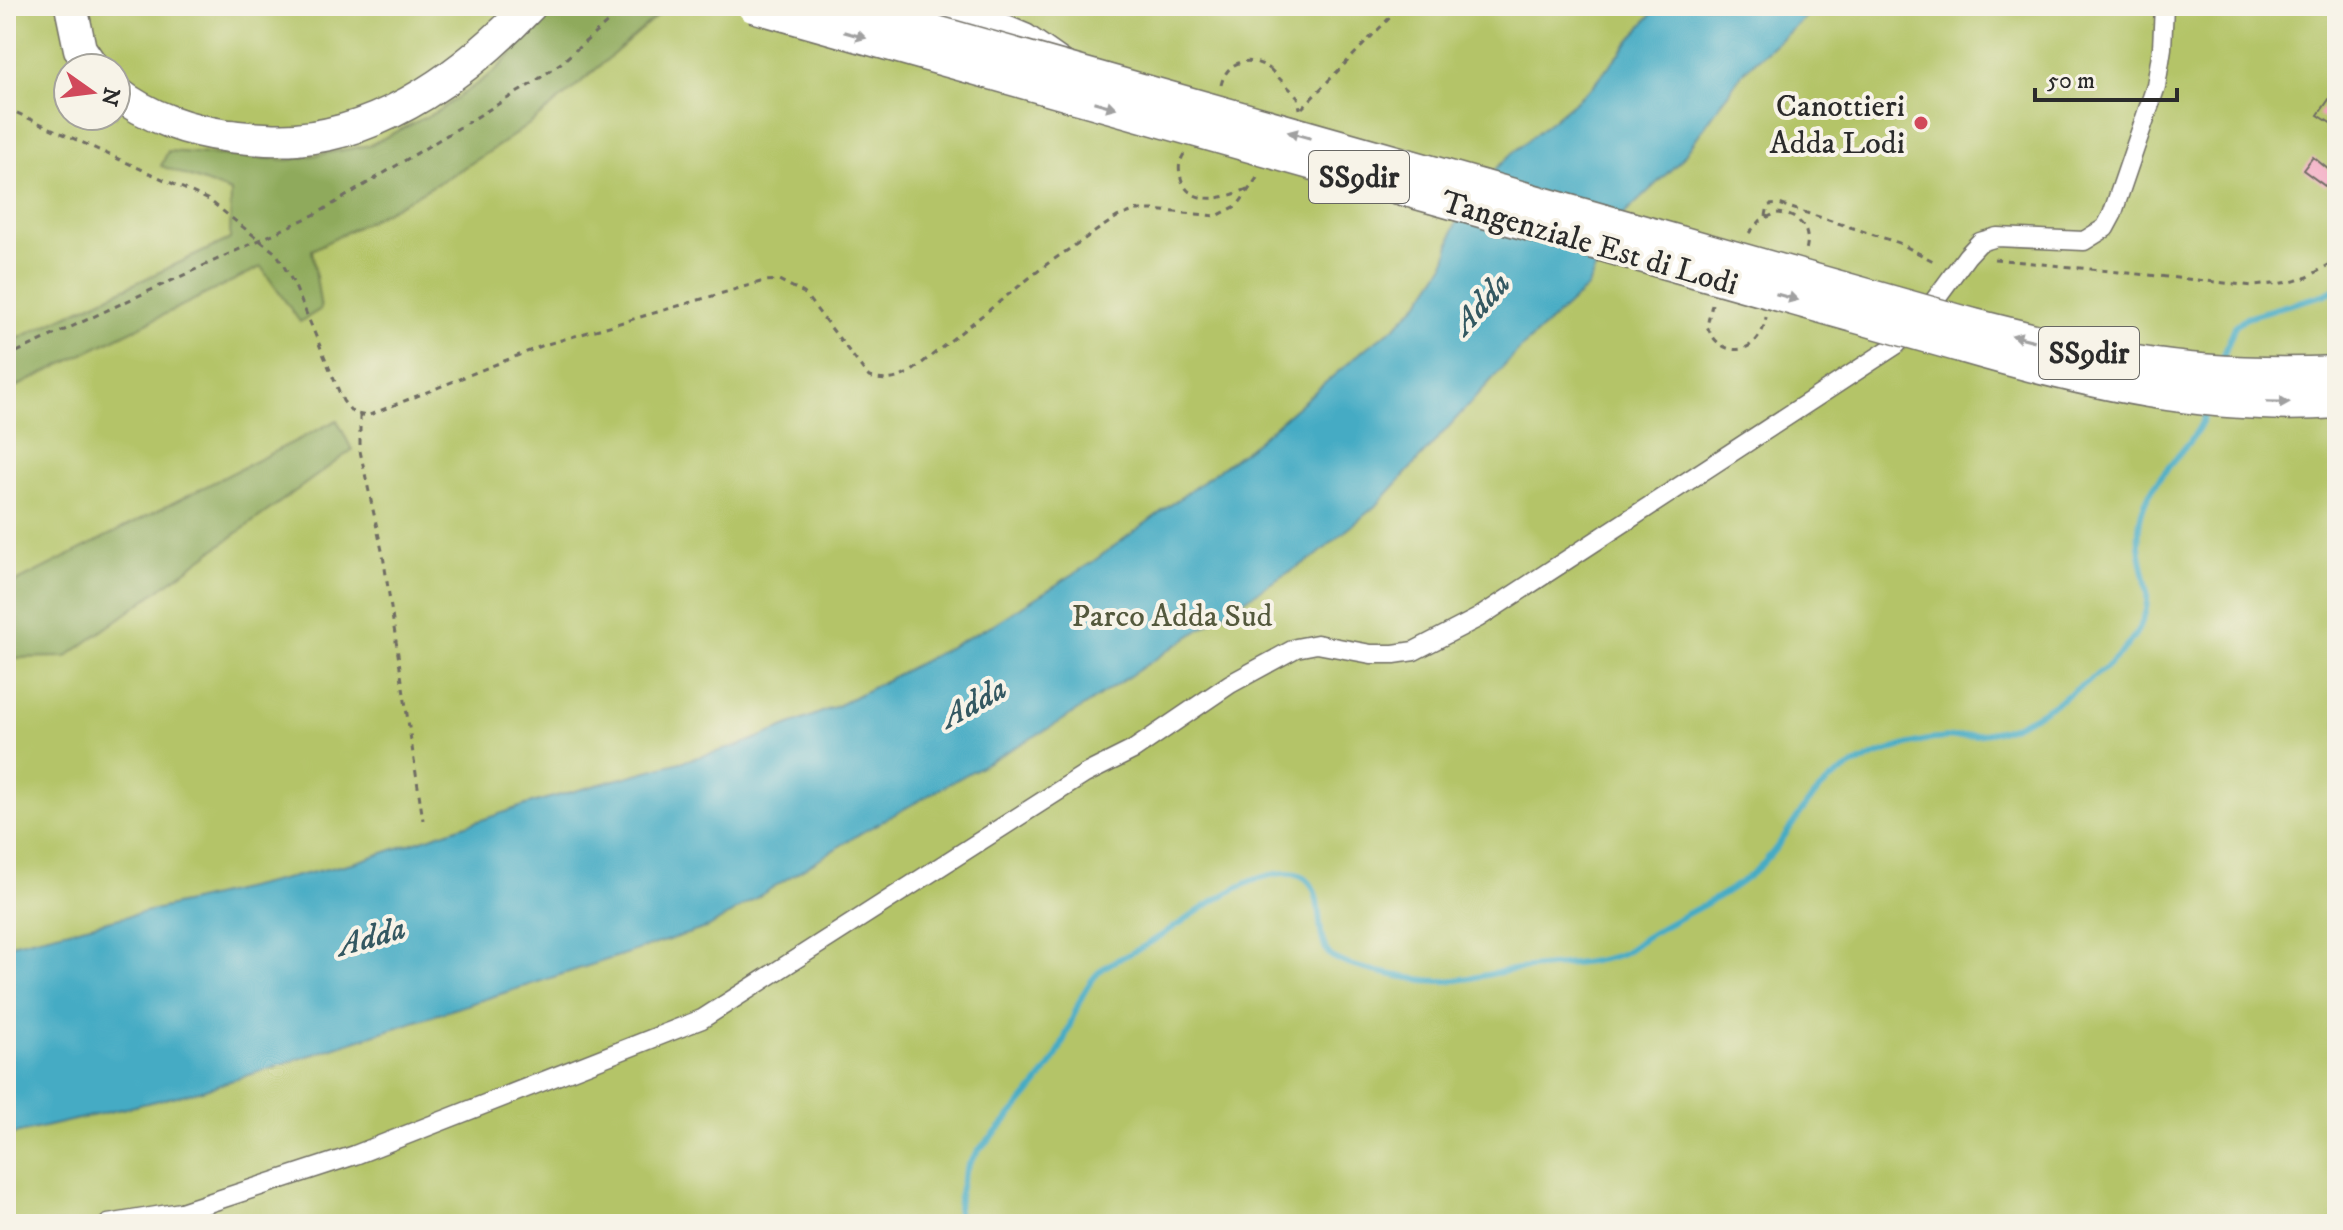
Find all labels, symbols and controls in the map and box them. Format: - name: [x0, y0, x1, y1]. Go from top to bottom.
- one-way arrow: [843, 29, 867, 42]
- north arrow: [52, 52, 132, 132]
- scale bar: [2035, 52, 2177, 102]
- text: 50 m: [2047, 66, 2095, 96]
- text: N: [95, 84, 125, 109]
- place label: Canottieri Adda Lodi: [1769, 87, 1905, 164]
- one-way arrow: [1094, 99, 1118, 112]
- marker: Canottieri Adda Lodi: [1912, 114, 1930, 132]
- one-way arrow: [1286, 128, 1310, 141]
- road number: SS9dir: [1309, 151, 1409, 203]
- street label: Tangenziale Est di Lodi: [1436, 182, 1742, 305]
- water label: Adda: [1440, 263, 1520, 346]
- one-way arrow: [1775, 291, 1799, 304]
- road number: SS9dir: [2039, 327, 2139, 379]
- one-way arrow: [2010, 331, 2035, 343]
- one-way arrow: [2266, 396, 2291, 408]
- park label: Parco Adda Sud: [1071, 597, 1273, 637]
- water label: Adda: [930, 668, 1015, 740]
- water label: Adda: [329, 907, 411, 968]

